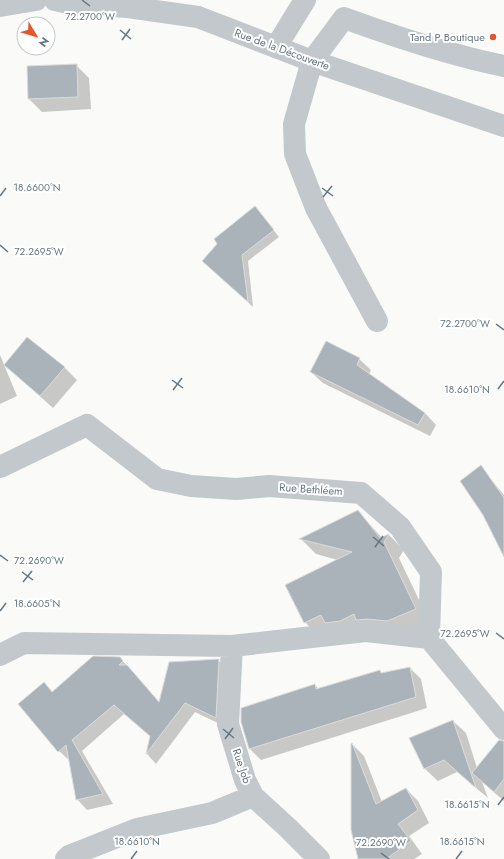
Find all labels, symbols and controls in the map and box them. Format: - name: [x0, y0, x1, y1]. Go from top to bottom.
- text: 72.2700°W: [65, 9, 115, 24]
- north arrow: [16, 16, 56, 56]
- street label: Rue de la Découverte: [232, 24, 332, 74]
- place label: Tand P Boutique: [410, 29, 485, 45]
- marker: Tand P Boutique: [488, 32, 498, 42]
- text: N: [35, 34, 53, 51]
- text: 18.6600°N: [14, 180, 60, 195]
- text: 72.2695°W: [14, 244, 64, 259]
- text: 72.2700°W: [440, 316, 490, 331]
- text: 18.6610°N: [444, 382, 490, 397]
- street label: Rue Bethléem: [279, 479, 343, 499]
- text: 72.2690°W: [14, 553, 64, 568]
- text: 18.6605°N: [14, 596, 60, 611]
- text: 72.2695°W: [440, 626, 490, 641]
- street label: Rue Job: [229, 746, 255, 786]
- text: 18.6615°N: [445, 797, 490, 812]
- text: 18.6610°N: [114, 834, 160, 849]
- text: 18.6615°N: [440, 834, 485, 849]
- text: 72.2690°W: [356, 835, 406, 850]

